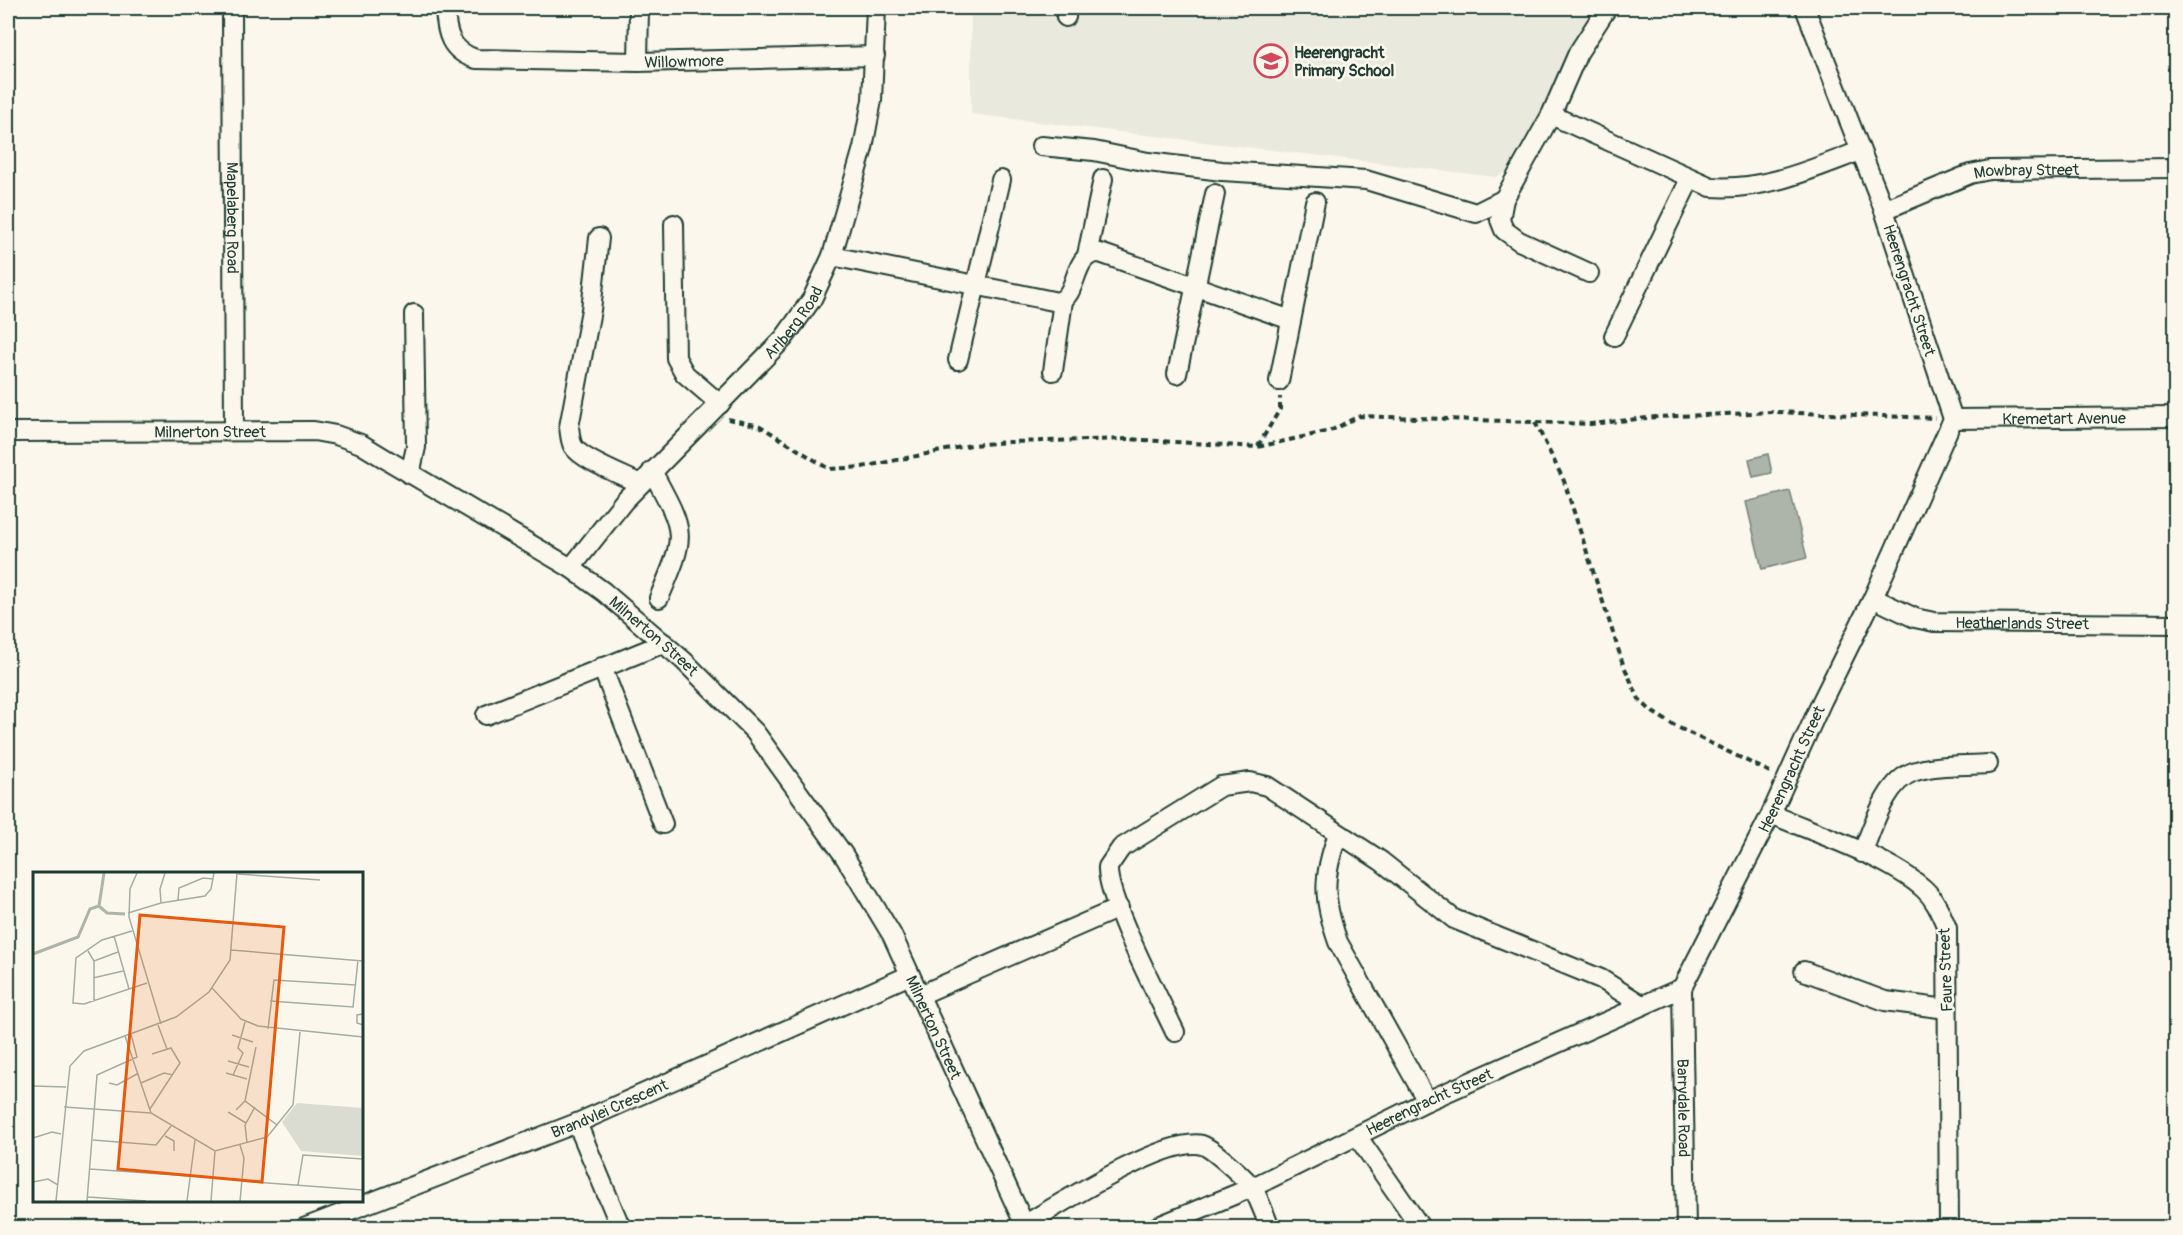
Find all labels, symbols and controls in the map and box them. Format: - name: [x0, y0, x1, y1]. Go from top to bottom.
- school or university icon: Heerengracht Primary School: [1253, 43, 1289, 79]
- place label: Heerengracht Primary School: [1294, 43, 1394, 81]
- street label: Willowmore: [644, 51, 724, 73]
- street label: Mowbray Street: [1972, 160, 2080, 184]
- street label: Mapelaberg Road: [222, 162, 242, 274]
- street label: Heerengracht Street: [1878, 222, 1940, 359]
- street label: Arlberg Road: [760, 283, 828, 363]
- street label: Kremetart Avenue: [2002, 408, 2126, 430]
- street label: Milnerton Street: [154, 422, 266, 443]
- street label: Milnerton Street: [605, 592, 702, 681]
- street label: Heatherlands Street: [1955, 613, 2090, 634]
- street label: Heerengracht Street: [1754, 702, 1830, 836]
- inset map: [33, 872, 363, 1202]
- street label: Faure Street: [1935, 927, 1957, 1012]
- street label: Milnerton Street: [901, 973, 966, 1083]
- street label: Barrydale Road: [1672, 1059, 1694, 1157]
- street label: Heerengracht Street: [1363, 1064, 1496, 1141]
- street label: Brandvlei Crescent: [548, 1075, 672, 1143]

